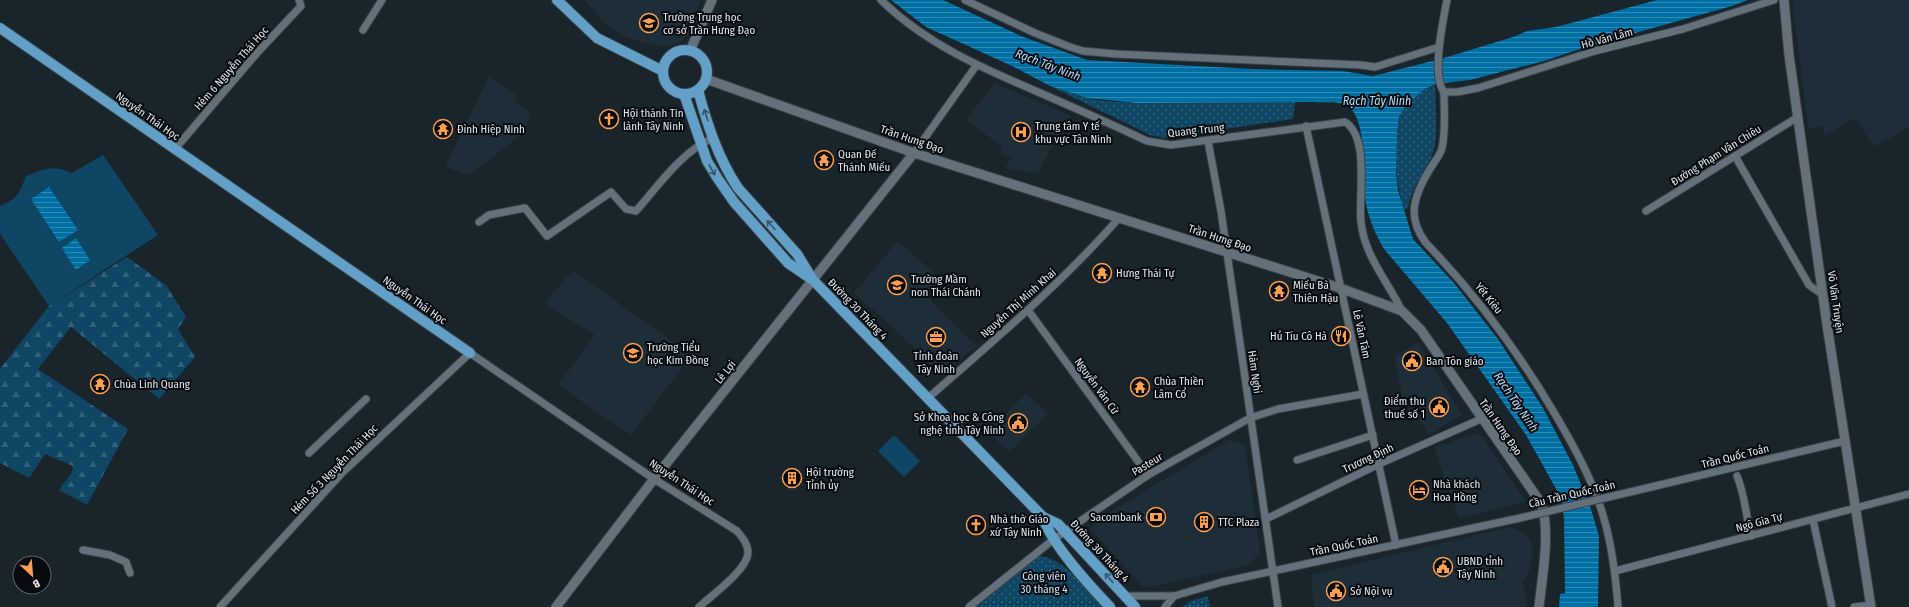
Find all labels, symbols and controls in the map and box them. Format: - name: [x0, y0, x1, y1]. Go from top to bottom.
- place label: Trường Trung học cơ sở Trần Hưng Đạo: [663, 11, 755, 37]
- school or university icon: Trường Trung học cơ sở Trần Hưng Đạo: [638, 12, 660, 34]
- street label: Hẻm 6 Nguyễn Thái Học: [192, 24, 271, 113]
- street label: Hồ Văn Lâm: [1580, 25, 1634, 52]
- water label: Rạch Tây Ninh: [1013, 46, 1083, 84]
- street label: Nguyễn Thái Học: [113, 90, 182, 143]
- water label: Rạch Tây Ninh: [1343, 94, 1411, 108]
- place label: Hội thánh Tin lành Tây Ninh: [623, 107, 684, 133]
- church icon: Hội thánh Tin lành Tây Ninh: [598, 108, 620, 130]
- one-way arrow: [702, 109, 709, 122]
- temple icon: Đình Hiệp Ninh: [432, 118, 454, 140]
- place label: Trung tâm Y tế khu vực Tân Ninh: [1035, 120, 1112, 146]
- hospital icon: Trung tâm Y tế khu vực Tân Ninh: [1010, 121, 1032, 143]
- street label: Quang Trung: [1167, 121, 1226, 140]
- street label: Đường Phạm Văn Chiêu: [1669, 122, 1764, 188]
- place label: Đình Hiệp Ninh: [457, 123, 525, 136]
- street label: Trần Hưng Đạo: [879, 123, 945, 156]
- place label: Quan Đế Thánh Miếu: [838, 148, 890, 174]
- temple icon: Quan Đế Thánh Miếu: [813, 149, 835, 171]
- one-way arrow: [709, 164, 717, 176]
- one-way arrow: [767, 220, 776, 231]
- street label: Trần Hưng Đạo: [1186, 222, 1253, 255]
- temple icon: Hưng Thái Tự: [1091, 262, 1113, 284]
- street label: Nguyễn Thị Minh Khai: [978, 266, 1059, 341]
- place label: Hưng Thái Tự: [1116, 267, 1176, 280]
- street label: Võ Văn Truyện: [1825, 270, 1846, 334]
- place label: Trường Mầm non Thái Chánh: [911, 273, 981, 299]
- street label: Nguyễn Thái Học: [380, 274, 449, 327]
- school or university icon: Trường Mầm non Thái Chánh: [886, 274, 908, 296]
- street label: Đường 30 Tháng 4: [825, 276, 891, 343]
- place label: Miếu Bà Thiên Hậu: [1293, 279, 1338, 305]
- temple icon: Miếu Bà Thiên Hậu: [1268, 280, 1290, 302]
- street label: Yết Kiêu: [1472, 280, 1505, 316]
- street label: Lê Văn Tám: [1350, 308, 1373, 360]
- restaurant icon: Hủ Tíu Cô Hà: [1330, 325, 1352, 347]
- office icon: Tỉnh đoàn Tây Ninh: [925, 326, 947, 348]
- place label: Hủ Tíu Cô Hà: [1270, 330, 1327, 343]
- place label: Trường Tiểu học Kim Đồng: [647, 340, 710, 367]
- school or university icon: Trường Tiểu học Kim Đồng: [622, 342, 644, 364]
- place label: Tỉnh đoàn Tây Ninh: [914, 350, 958, 376]
- street label: Hàm Nghi: [1245, 350, 1264, 395]
- public building icon: Ban Tôn giáo: [1401, 350, 1423, 372]
- place label: Ban Tôn giáo: [1426, 355, 1484, 368]
- street label: Nguyễn Văn Cừ: [1072, 356, 1122, 418]
- street label: Lê Lợi: [712, 358, 739, 387]
- water label: Rạch Tây Ninh: [1491, 370, 1541, 434]
- temple icon: Chùa Linh Quang: [89, 373, 111, 395]
- place label: Chùa Thiền Lâm Cổ: [1154, 375, 1204, 401]
- temple icon: Chùa Thiền Lâm Cổ: [1129, 376, 1151, 398]
- place label: Chùa Linh Quang: [114, 378, 191, 391]
- place label: Điểm thu thuế số 1: [1384, 394, 1425, 421]
- public building icon: Điểm thu thuế số 1: [1428, 396, 1450, 418]
- street label: Trần Hưng Đạo: [1476, 397, 1525, 458]
- place label: Sở Khoa học & Công nghệ tỉnh Tây Ninh: [914, 411, 1005, 437]
- public building icon: Sở Khoa học & Công nghệ tỉnh Tây Ninh: [1007, 412, 1029, 434]
- street label: Hẻm Số 3 Nguyễn Thái Học: [288, 422, 381, 517]
- street label: Trương Định: [1341, 441, 1396, 476]
- street label: Trần Quốc Toản: [1700, 442, 1770, 471]
- street label: Pasteur: [1129, 450, 1165, 479]
- street label: Nguyễn Thái Học: [647, 457, 717, 508]
- place label: Hội trường Tỉnh ủy: [806, 466, 855, 492]
- building icon: Hội trường Tỉnh ủy: [781, 467, 803, 489]
- place label: Nhà khách Hoa Hồng: [1433, 478, 1480, 504]
- street label: Cầu Trần Quốc Toản: [1528, 478, 1617, 511]
- hotel icon: Nhà khách Hoa Hồng: [1408, 479, 1430, 501]
- bank icon: Sacombank: [1145, 506, 1167, 528]
- street label: Ngô Gia Tự: [1734, 510, 1785, 535]
- place label: Sacombank: [1090, 511, 1143, 524]
- building icon: TTC Plaza: [1193, 511, 1215, 533]
- place label: Nhà thờ Giáo xứ Tây Ninh: [990, 513, 1049, 539]
- church icon: Nhà thờ Giáo xứ Tây Ninh: [965, 514, 987, 536]
- place label: TTC Plaza: [1218, 516, 1259, 529]
- street label: Đường 30 Tháng 4: [1067, 518, 1132, 586]
- street label: Trần Quốc Toản: [1309, 532, 1379, 559]
- north arrow: [12, 555, 52, 595]
- place label: UBND tỉnh Tây Ninh: [1457, 555, 1503, 581]
- public building icon: UBND tỉnh Tây Ninh: [1432, 556, 1454, 578]
- park label: Công viên 30 tháng 4: [1021, 570, 1068, 596]
- one-way arrow: [1104, 573, 1113, 583]
- text: B: [31, 576, 42, 591]
- public building icon: Sở Nội vụ: [1325, 580, 1347, 602]
- place label: Sở Nội vụ: [1350, 585, 1392, 598]

